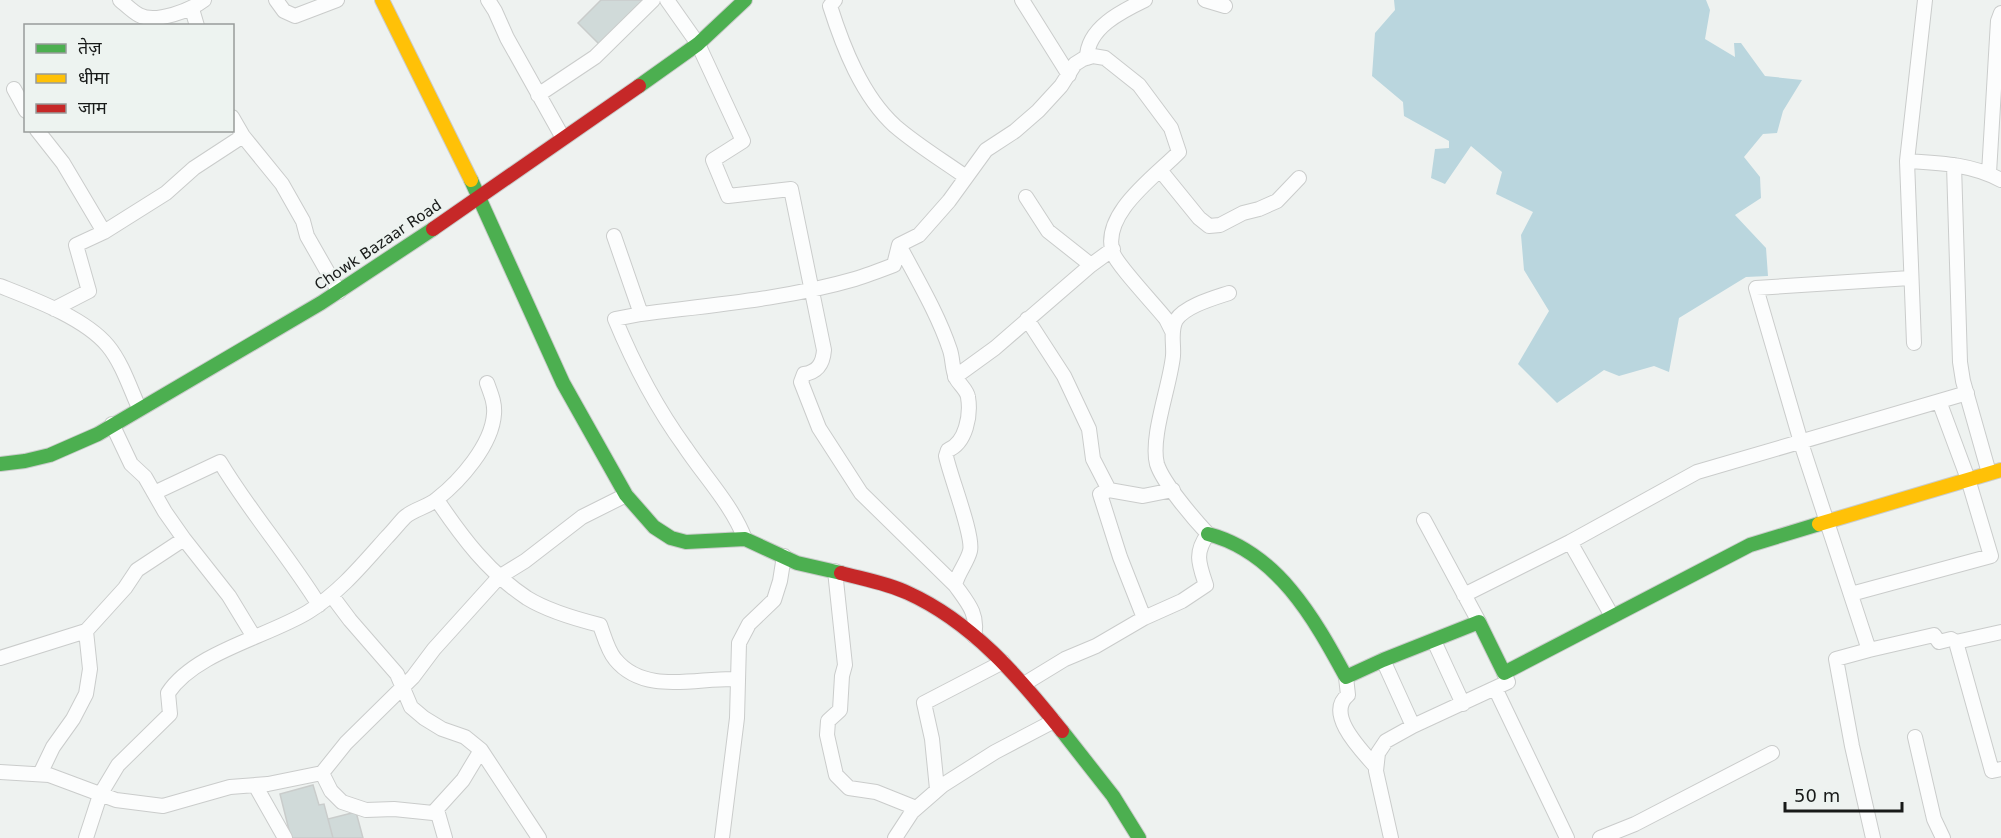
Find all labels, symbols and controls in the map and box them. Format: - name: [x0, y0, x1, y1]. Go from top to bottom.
- legend: [24, 24, 234, 132]
- text: तेज़: [78, 37, 102, 58]
- text: धीमा: [78, 67, 109, 88]
- text: जाम: [78, 97, 108, 118]
- street label: Chowk Bazaar Road: [311, 196, 445, 294]
- scale bar: [1785, 775, 1902, 813]
- text: 50 m: [1794, 785, 1840, 806]

